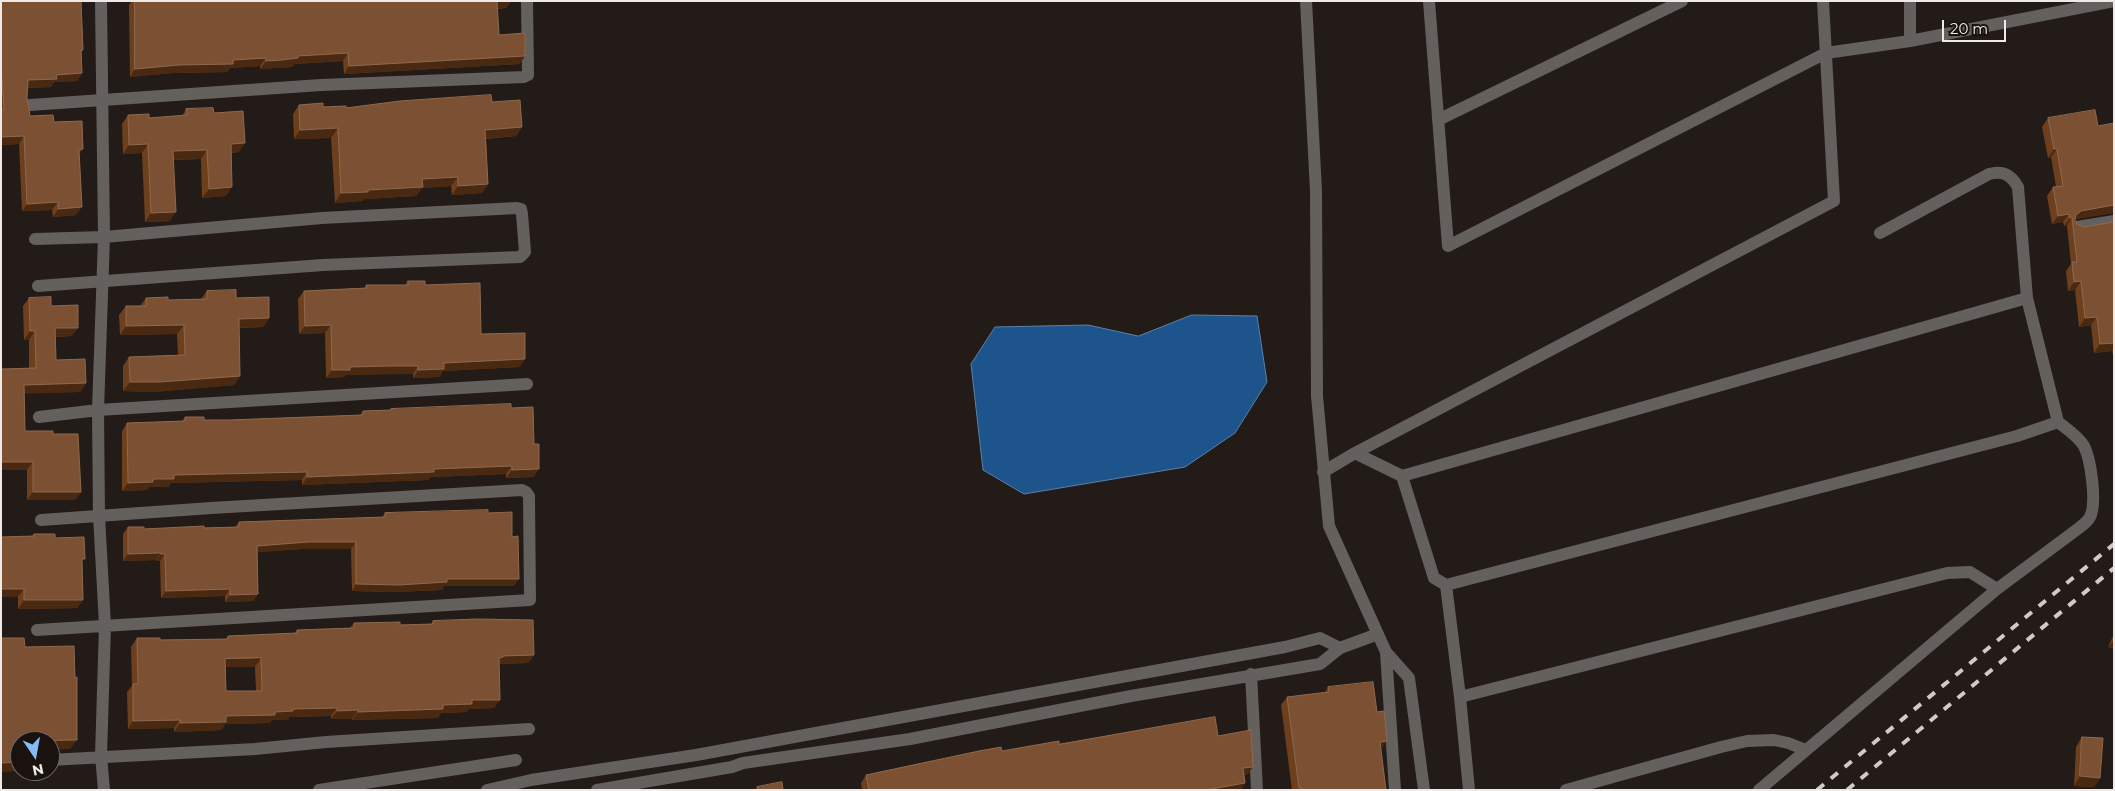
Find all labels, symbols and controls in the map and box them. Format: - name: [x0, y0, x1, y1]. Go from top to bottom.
- scale bar: [1945, 10, 2009, 42]
- text: 20 m: [1950, 19, 1988, 38]
- north arrow: [10, 731, 60, 781]
- text: N: [31, 760, 45, 780]

